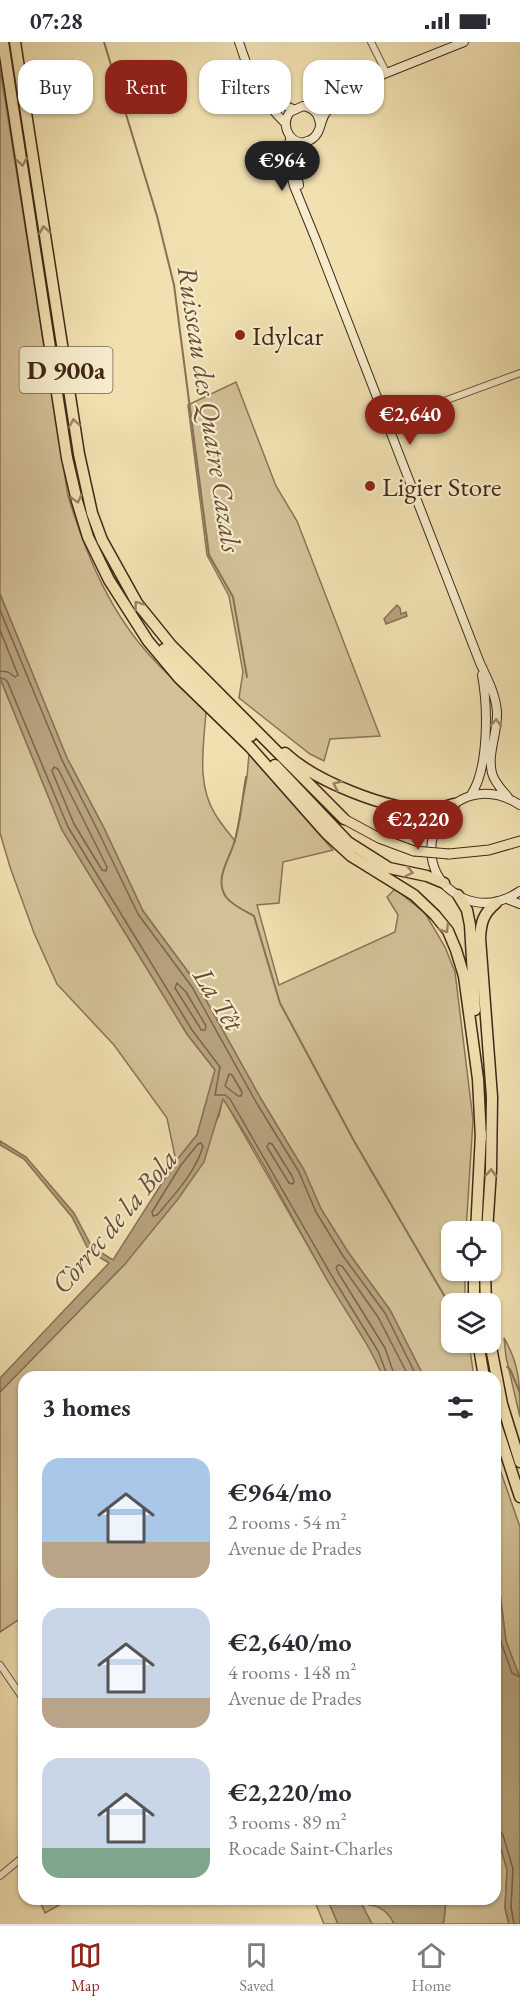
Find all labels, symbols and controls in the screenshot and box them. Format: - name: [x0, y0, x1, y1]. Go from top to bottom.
- text: 07:28: [30, 7, 83, 36]
- chip: Buy: [18, 60, 93, 114]
- chip: Rent: [105, 60, 187, 114]
- chip: Filters: [199, 60, 291, 114]
- chip: New: [303, 60, 384, 114]
- pin: €964: [246, 141, 318, 192]
- text: €964: [259, 147, 305, 173]
- one-way arrow: [15, 157, 27, 167]
- one-way arrow: [39, 225, 51, 235]
- water label: Ruisseau des Quatre Cazals: [170, 263, 250, 555]
- place label: Idylcar: [252, 318, 324, 353]
- marker: Idylcar: [233, 328, 247, 342]
- road number: D 900a: [20, 347, 112, 393]
- pin: €2,640: [361, 395, 459, 446]
- text: €2,640: [379, 401, 441, 427]
- one-way arrow: [69, 418, 81, 427]
- place label: Ligier Store: [382, 469, 502, 504]
- marker: Ligier Store: [363, 479, 377, 493]
- one-way arrow: [70, 494, 82, 504]
- one-way arrow: [135, 600, 146, 611]
- one-way arrow: [490, 719, 503, 728]
- one-way arrow: [332, 780, 343, 792]
- pin: €2,220: [369, 800, 467, 851]
- text: €2,220: [387, 806, 449, 832]
- one-way arrow: [403, 865, 413, 878]
- one-way arrow: [438, 923, 449, 934]
- water label: La Têt: [185, 959, 253, 1039]
- water label: Còrrec de la Bola: [43, 1141, 185, 1301]
- one-way arrow: [484, 1169, 497, 1178]
- map controls: [441, 1221, 501, 1353]
- button: locate: [441, 1221, 501, 1281]
- button: layers: [441, 1293, 501, 1353]
- text: 3 homes: [42, 1390, 131, 1424]
- icon: filters: [444, 1391, 477, 1424]
- text: €964/mo: [228, 1475, 331, 1509]
- icon: home: [90, 1482, 162, 1554]
- text: 2 rooms · 54 m²: [228, 1509, 347, 1535]
- text: Avenue de Prades: [228, 1535, 361, 1561]
- text: €2,640/mo: [228, 1625, 352, 1659]
- icon: home: [90, 1632, 162, 1704]
- text: 4 rooms · 148 m²: [228, 1659, 356, 1685]
- text: Avenue de Prades: [228, 1685, 361, 1711]
- text: €2,220/mo: [228, 1775, 352, 1809]
- icon: home: [90, 1782, 162, 1854]
- text: 3 rooms · 89 m²: [228, 1809, 347, 1835]
- text: Rocade Saint-Charles: [228, 1835, 393, 1861]
- tab: Map: [69, 1939, 102, 1996]
- tab: Saved: [240, 1939, 274, 1996]
- tab: Home: [412, 1939, 451, 1996]

